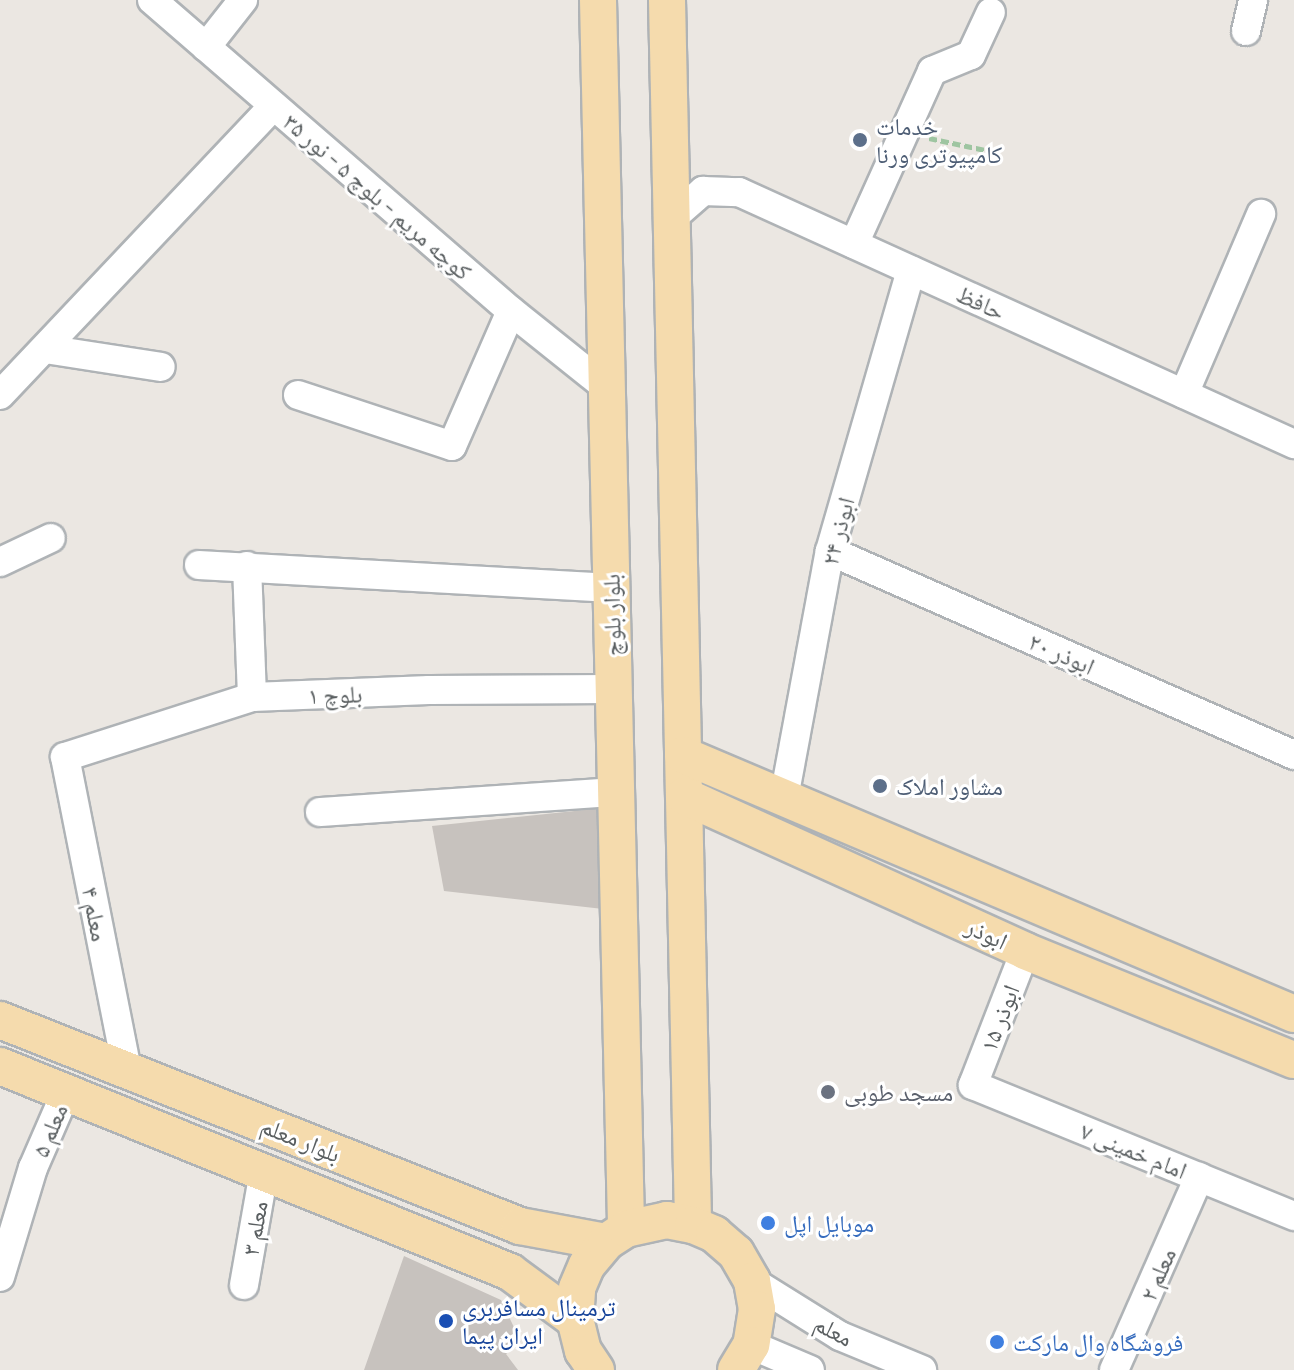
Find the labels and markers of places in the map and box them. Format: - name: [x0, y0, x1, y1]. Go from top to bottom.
- place label: خدمات کامپیوتری ورنا: [876, 112, 1002, 168]
- marker: خدمات کامپیوتری ورنا: [851, 131, 869, 149]
- place label: مشاور املاک: [896, 772, 1003, 800]
- marker: مشاور املاک: [871, 777, 889, 795]
- place label: مسجد طوبی: [844, 1078, 953, 1106]
- marker: مسجد طوبی: [819, 1083, 837, 1101]
- place label: موبایل اپل: [784, 1209, 874, 1237]
- marker: موبایل اپل: [759, 1214, 777, 1232]
- place label: ترمینال مسافربری ایران پیما: [462, 1293, 616, 1349]
- marker: ترمینال مسافربری ایران پیما: [437, 1312, 455, 1330]
- place label: فروشگاه وال مارکت: [1013, 1328, 1183, 1356]
- marker: فروشگاه وال مارکت: [988, 1333, 1006, 1351]

